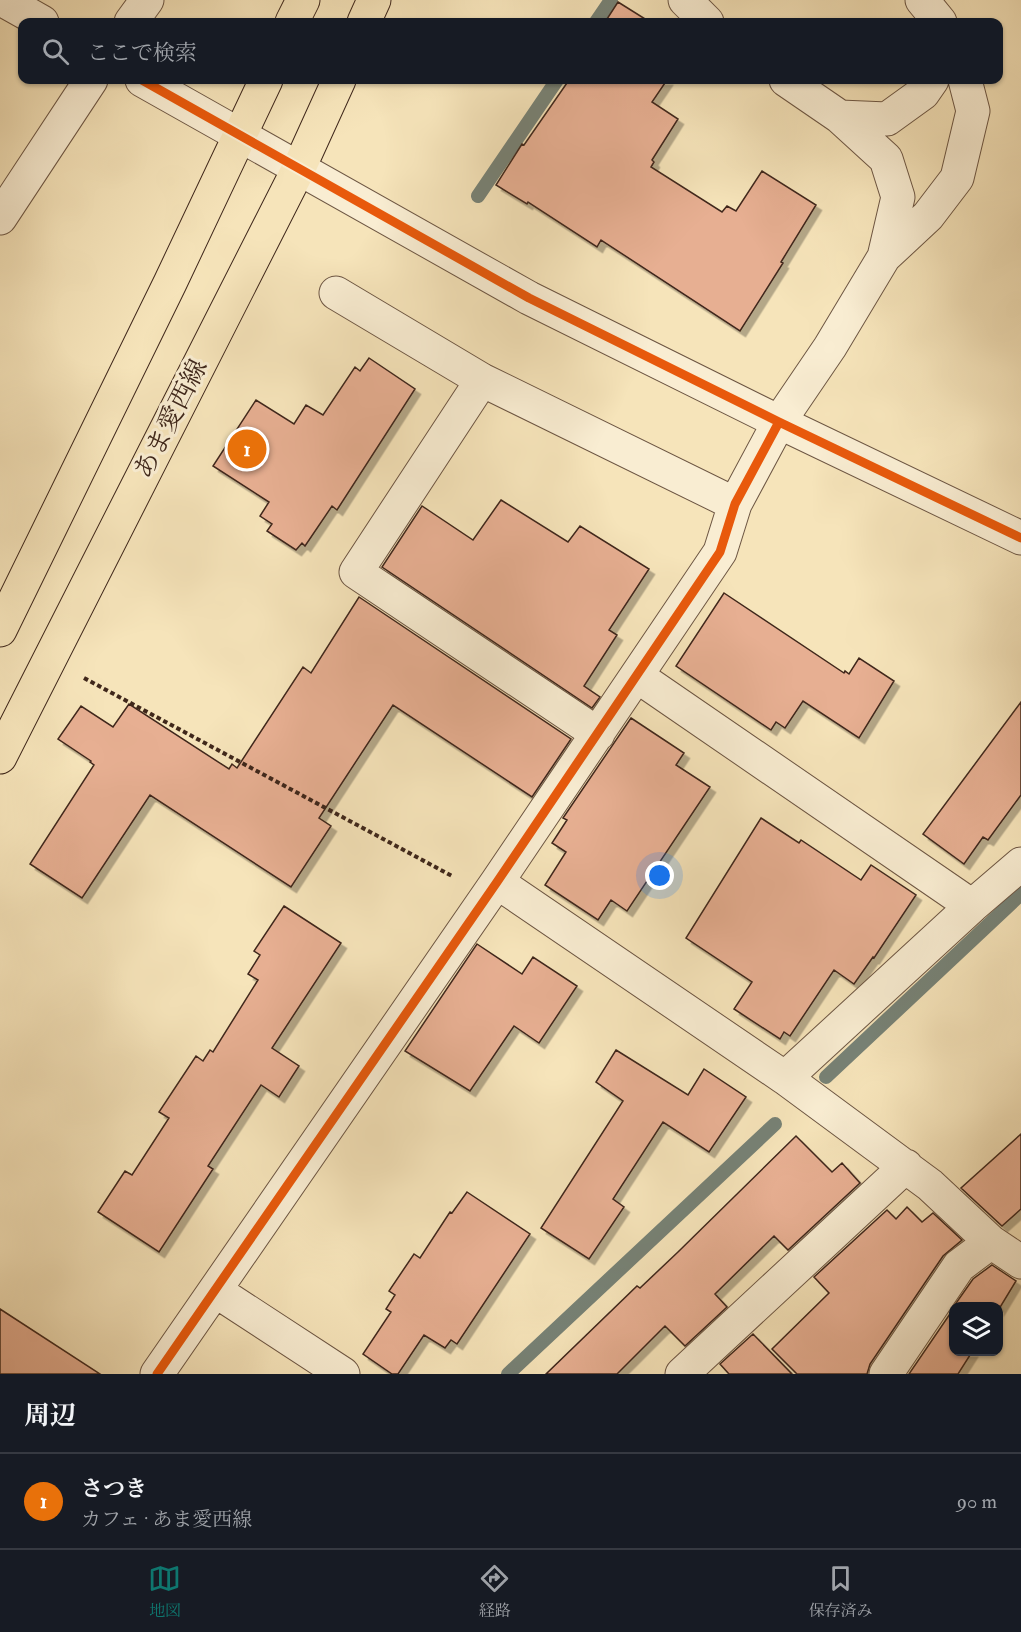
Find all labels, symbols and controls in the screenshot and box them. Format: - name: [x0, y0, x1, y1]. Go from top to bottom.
- search box: [18, 18, 1003, 84]
- icon: search: [39, 35, 72, 68]
- text: ここで検索: [87, 39, 197, 67]
- street label: あま愛西線: [127, 354, 215, 484]
- pin: 1: [228, 426, 266, 472]
- your location: [645, 861, 674, 890]
- map controls: [949, 1302, 1003, 1356]
- button: layers: [949, 1302, 1003, 1356]
- text: 周辺: [24, 1400, 76, 1432]
- text: さつき: [81, 1475, 147, 1503]
- text: 1: [40, 1489, 47, 1514]
- text: 90 m: [957, 1489, 997, 1514]
- text: カフェ · あま愛西線: [81, 1507, 252, 1532]
- tab: 地図: [148, 1562, 181, 1621]
- tab: 経路: [478, 1562, 511, 1621]
- tab: 保存済み: [808, 1562, 872, 1621]

